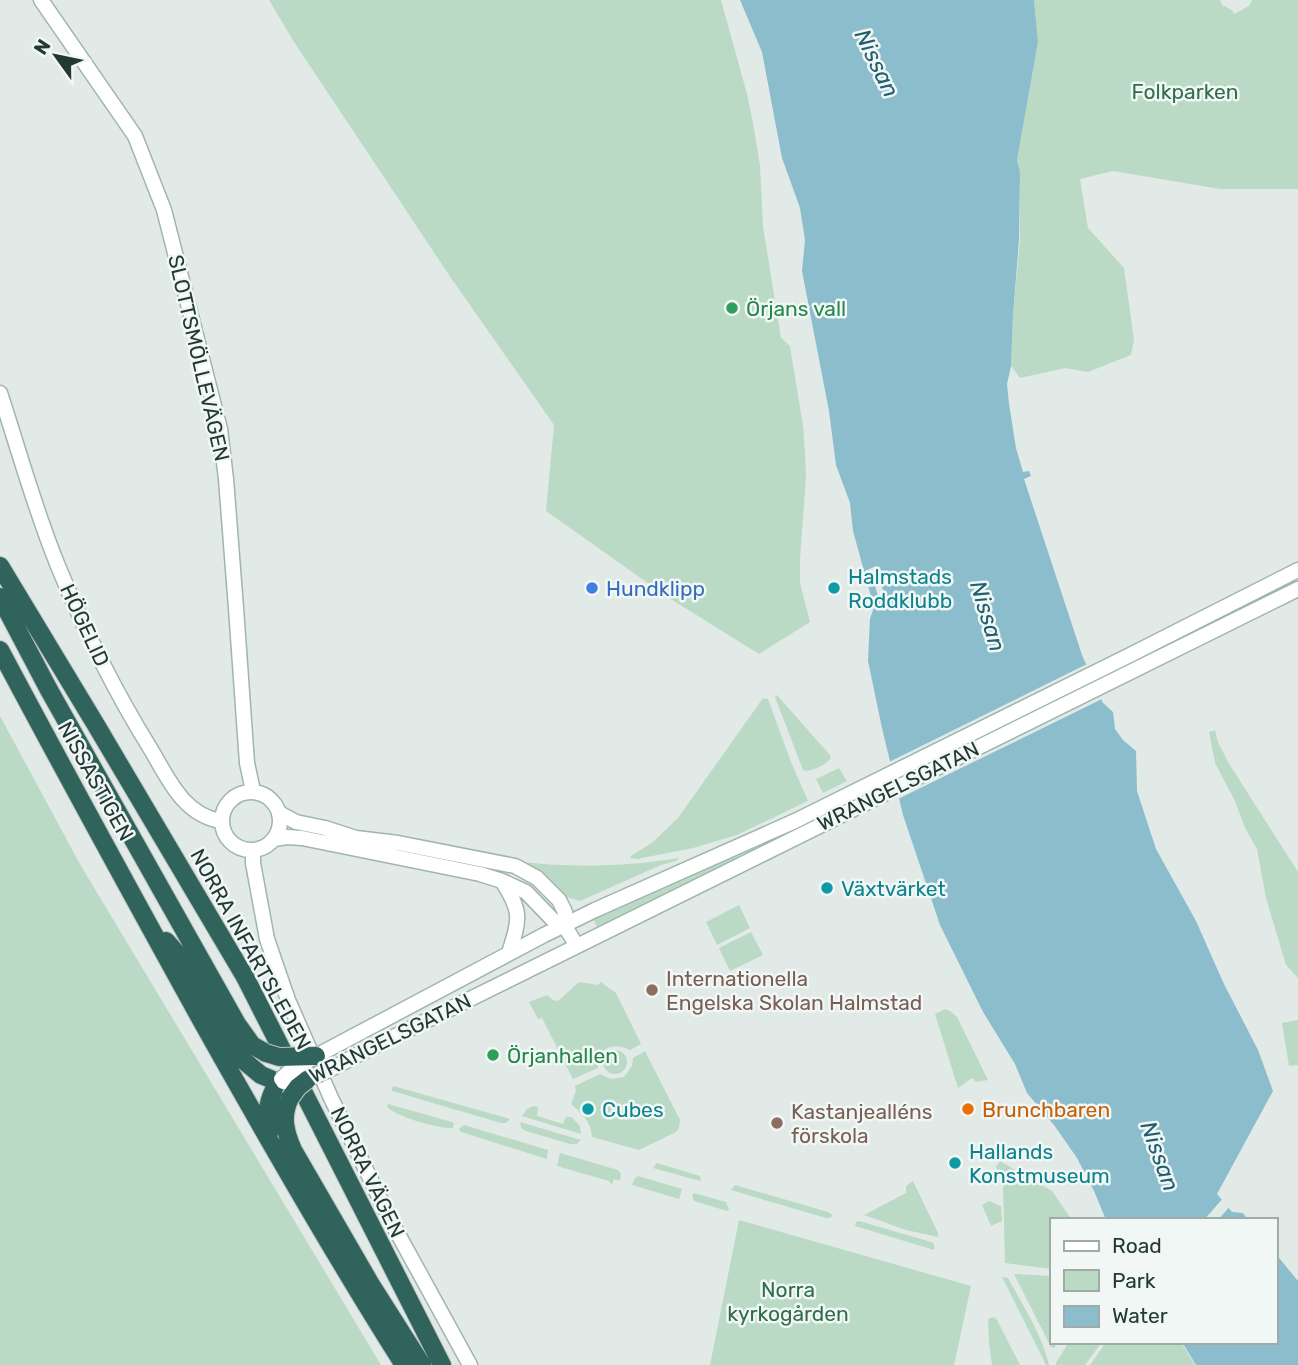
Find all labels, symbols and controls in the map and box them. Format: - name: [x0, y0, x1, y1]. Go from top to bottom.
- north arrow: [21, 21, 91, 91]
- water label: Nissan: [849, 24, 905, 102]
- text: N: [29, 35, 56, 59]
- park label: Folkparken: [1132, 79, 1238, 104]
- street label: SLOTTSMÖLLEVÄGEN: [163, 252, 235, 464]
- place label: Örjans vall: [746, 296, 846, 321]
- marker: Örjans vall: [724, 300, 740, 316]
- place label: Halmstads Roddklubb: [848, 564, 952, 613]
- place label: Hundklipp: [606, 576, 705, 601]
- water label: Nissan: [964, 577, 1012, 655]
- street label: HÖGELID: [55, 580, 115, 670]
- marker: Hundklipp: [584, 580, 600, 596]
- marker: Halmstads Roddklubb: [826, 580, 842, 596]
- street label: NISSASTIGEN: [53, 717, 139, 845]
- street label: WRANGELSGATAN: [813, 736, 983, 836]
- street label: NORRA INFARTSLEDEN: [185, 844, 317, 1054]
- place label: Växtvärket: [841, 876, 946, 901]
- marker: Växtvärket: [819, 880, 835, 896]
- place label: Internationella Engelska Skolan Halmstad: [666, 966, 922, 1015]
- marker: Internationella Engelska Skolan Halmstad: [644, 982, 660, 998]
- street label: WRANGELSGATAN: [305, 988, 475, 1088]
- place label: Örjanhallen: [507, 1043, 618, 1068]
- marker: Örjanhallen: [485, 1047, 501, 1063]
- place label: Cubes: [602, 1097, 664, 1122]
- place label: Brunchbaren: [982, 1097, 1110, 1122]
- place label: Kastanjealléns förskola: [791, 1099, 932, 1148]
- marker: Cubes: [580, 1101, 596, 1117]
- marker: Brunchbaren: [960, 1101, 976, 1117]
- street label: NORRA VÄGEN: [326, 1102, 410, 1242]
- marker: Kastanjealléns förskola: [769, 1115, 785, 1131]
- water label: Nissan: [1134, 1117, 1186, 1195]
- place label: Hallands Konstmuseum: [969, 1139, 1110, 1188]
- marker: Hallands Konstmuseum: [947, 1155, 963, 1171]
- legend: [1050, 1218, 1277, 1344]
- text: Road: [1112, 1233, 1162, 1258]
- text: Park: [1112, 1268, 1156, 1293]
- park label: Norra kyrkogården: [727, 1277, 849, 1326]
- text: Water: [1112, 1303, 1168, 1328]

